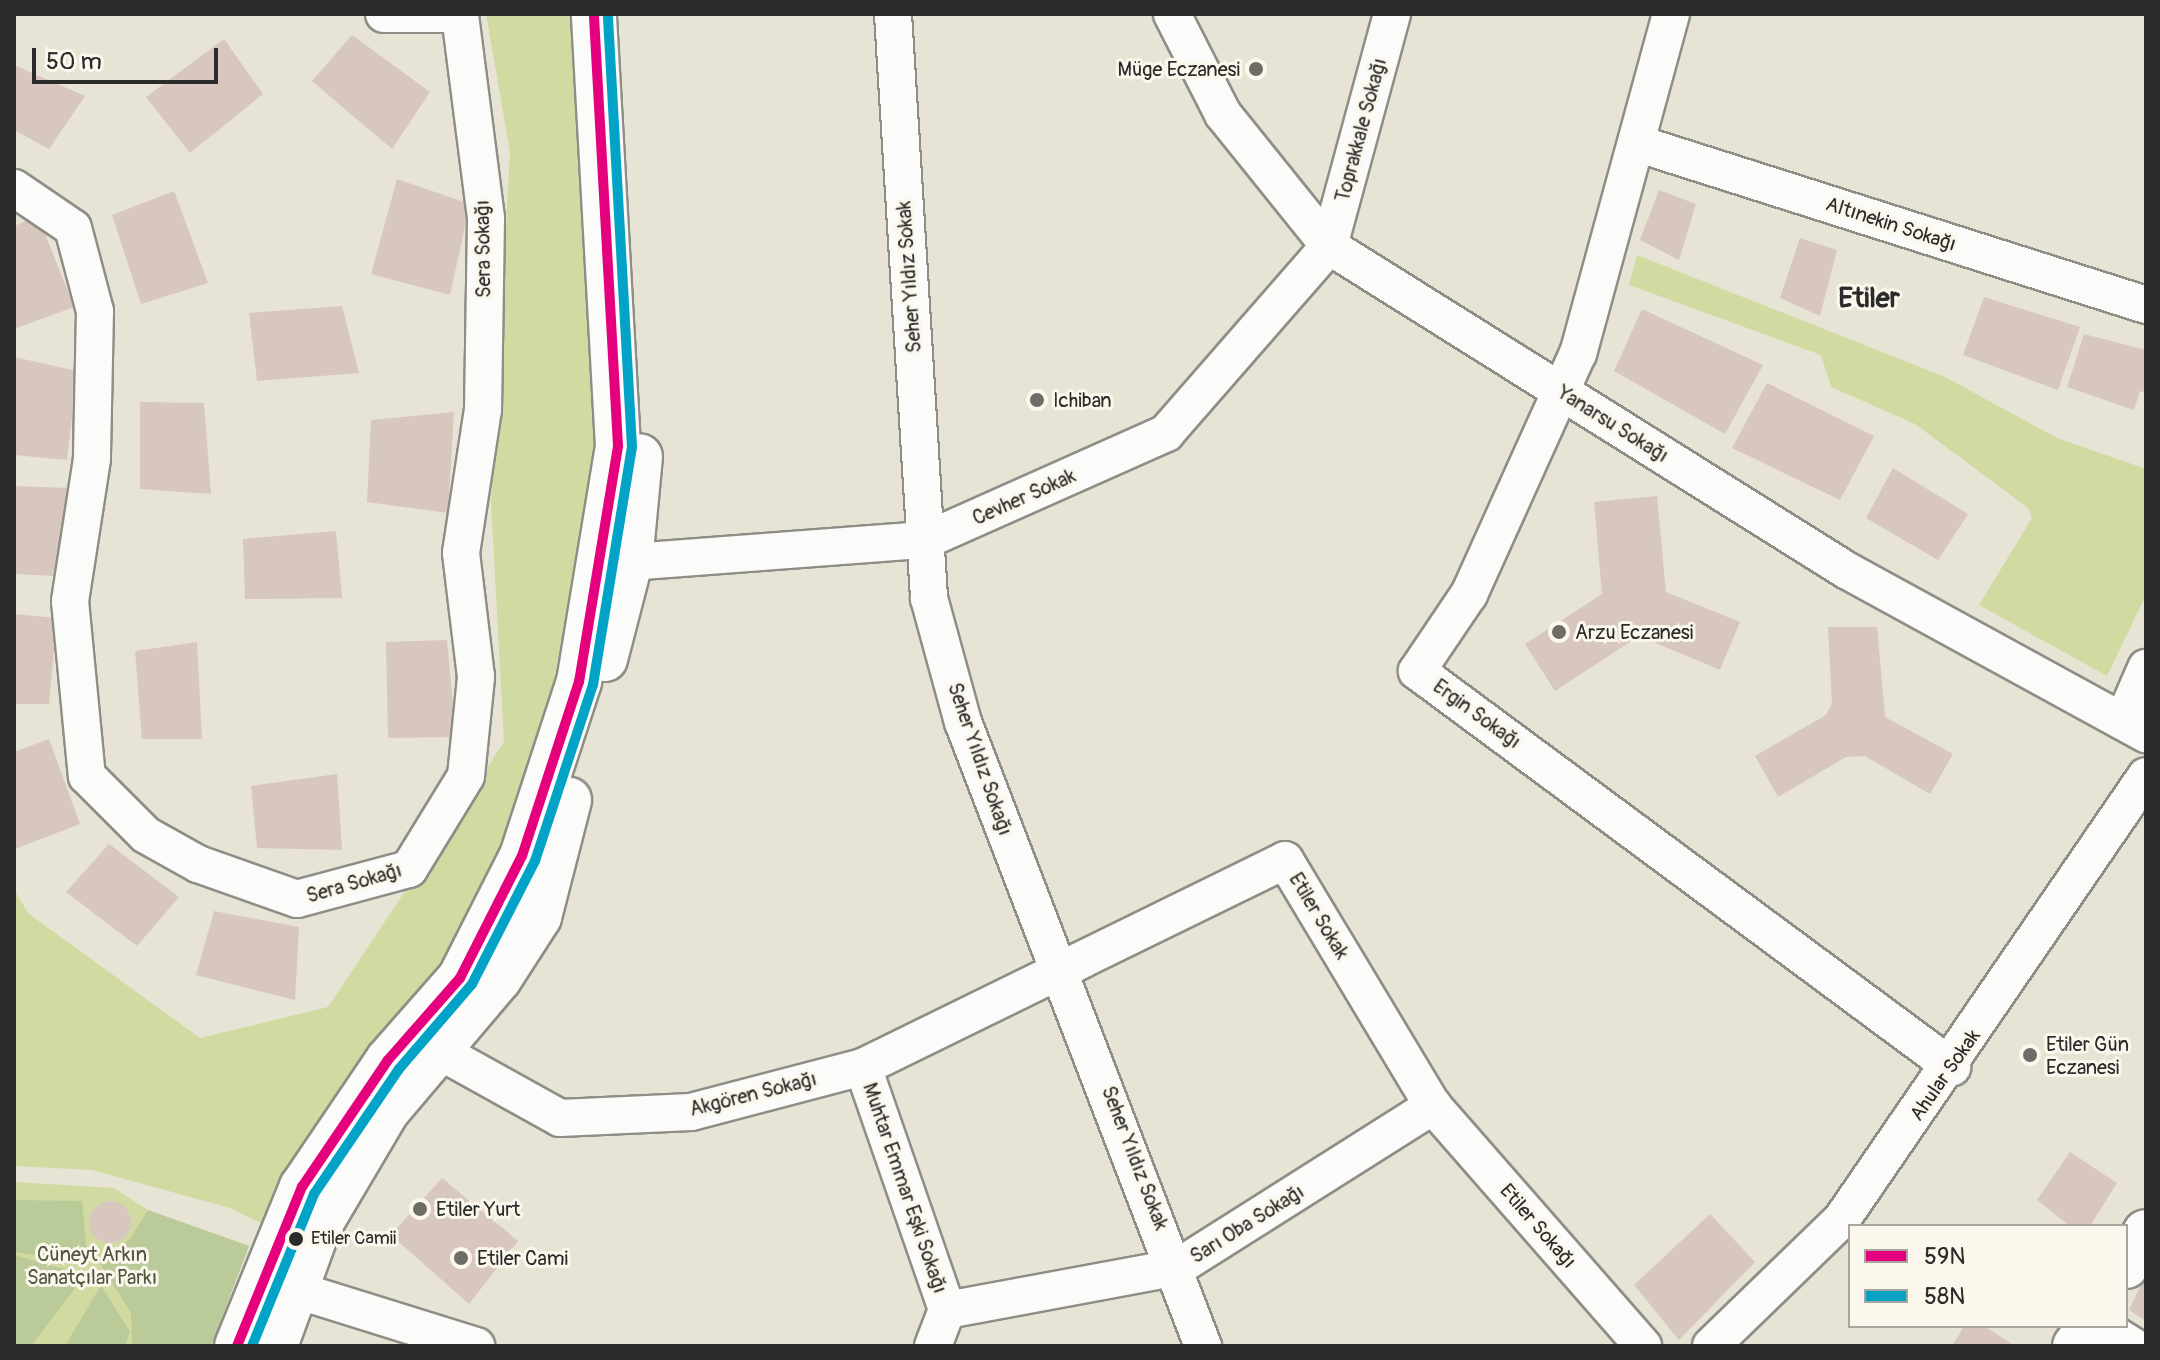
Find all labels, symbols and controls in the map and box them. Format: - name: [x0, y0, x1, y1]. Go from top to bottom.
- scale bar: [36, 32, 222, 82]
- text: 50 m: [46, 47, 102, 76]
- street label: Toprakkale Sokağı: [1330, 55, 1392, 205]
- place label: Müge Eczanesi: [1118, 57, 1240, 81]
- marker: Müge Eczanesi: [1247, 60, 1265, 78]
- street label: Altınekin Sokağı: [1823, 192, 1959, 256]
- street label: Sera Sokağı: [470, 200, 496, 298]
- street label: Seher Yıldız Sokak: [892, 200, 926, 354]
- district label: Etiler: [1838, 282, 1900, 316]
- street label: Yanarsu Sokağı: [1553, 380, 1673, 468]
- place label: Ichiban: [1053, 388, 1112, 412]
- marker: Ichiban: [1028, 391, 1046, 409]
- street label: Cevher Sokak: [969, 464, 1079, 530]
- place label: Arzu Eczanesi: [1575, 620, 1693, 644]
- marker: Arzu Eczanesi: [1550, 623, 1568, 641]
- street label: Ergin Sokağı: [1428, 674, 1526, 754]
- street label: Seher Yıldız Sokağı: [943, 680, 1017, 838]
- street label: Sera Sokağı: [304, 858, 404, 908]
- street label: Etiler Sokak: [1284, 868, 1354, 964]
- street label: Ahular Sokak: [1905, 1025, 1985, 1125]
- place label: Etiler Gün Eczanesi: [2046, 1032, 2129, 1079]
- marker: Etiler Gün Eczanesi: [2021, 1046, 2039, 1064]
- street label: Akgören Sokağı: [687, 1067, 819, 1121]
- street label: Muhtar Emmar Eşki Sokağı: [858, 1080, 952, 1296]
- street label: Seher Yıldız Sokak: [1097, 1083, 1173, 1233]
- street label: Sarı Oba Sokağı: [1186, 1179, 1308, 1269]
- street label: Etiler Sokağı: [1495, 1179, 1581, 1273]
- place label: Etiler Yurt: [436, 1197, 520, 1221]
- marker: Etiler Yurt: [411, 1200, 429, 1218]
- legend: [1848, 1224, 2128, 1328]
- place label: Etiler Camii: [311, 1228, 396, 1250]
- marker: Etiler Camii: [288, 1231, 304, 1247]
- text: 59N: [1924, 1242, 1966, 1271]
- park label: Cüneyt Arkın Sanatçılar Parkı: [27, 1243, 157, 1290]
- place label: Etiler Cami: [477, 1246, 568, 1270]
- marker: Etiler Cami: [452, 1249, 470, 1267]
- text: 58N: [1924, 1282, 1965, 1311]

